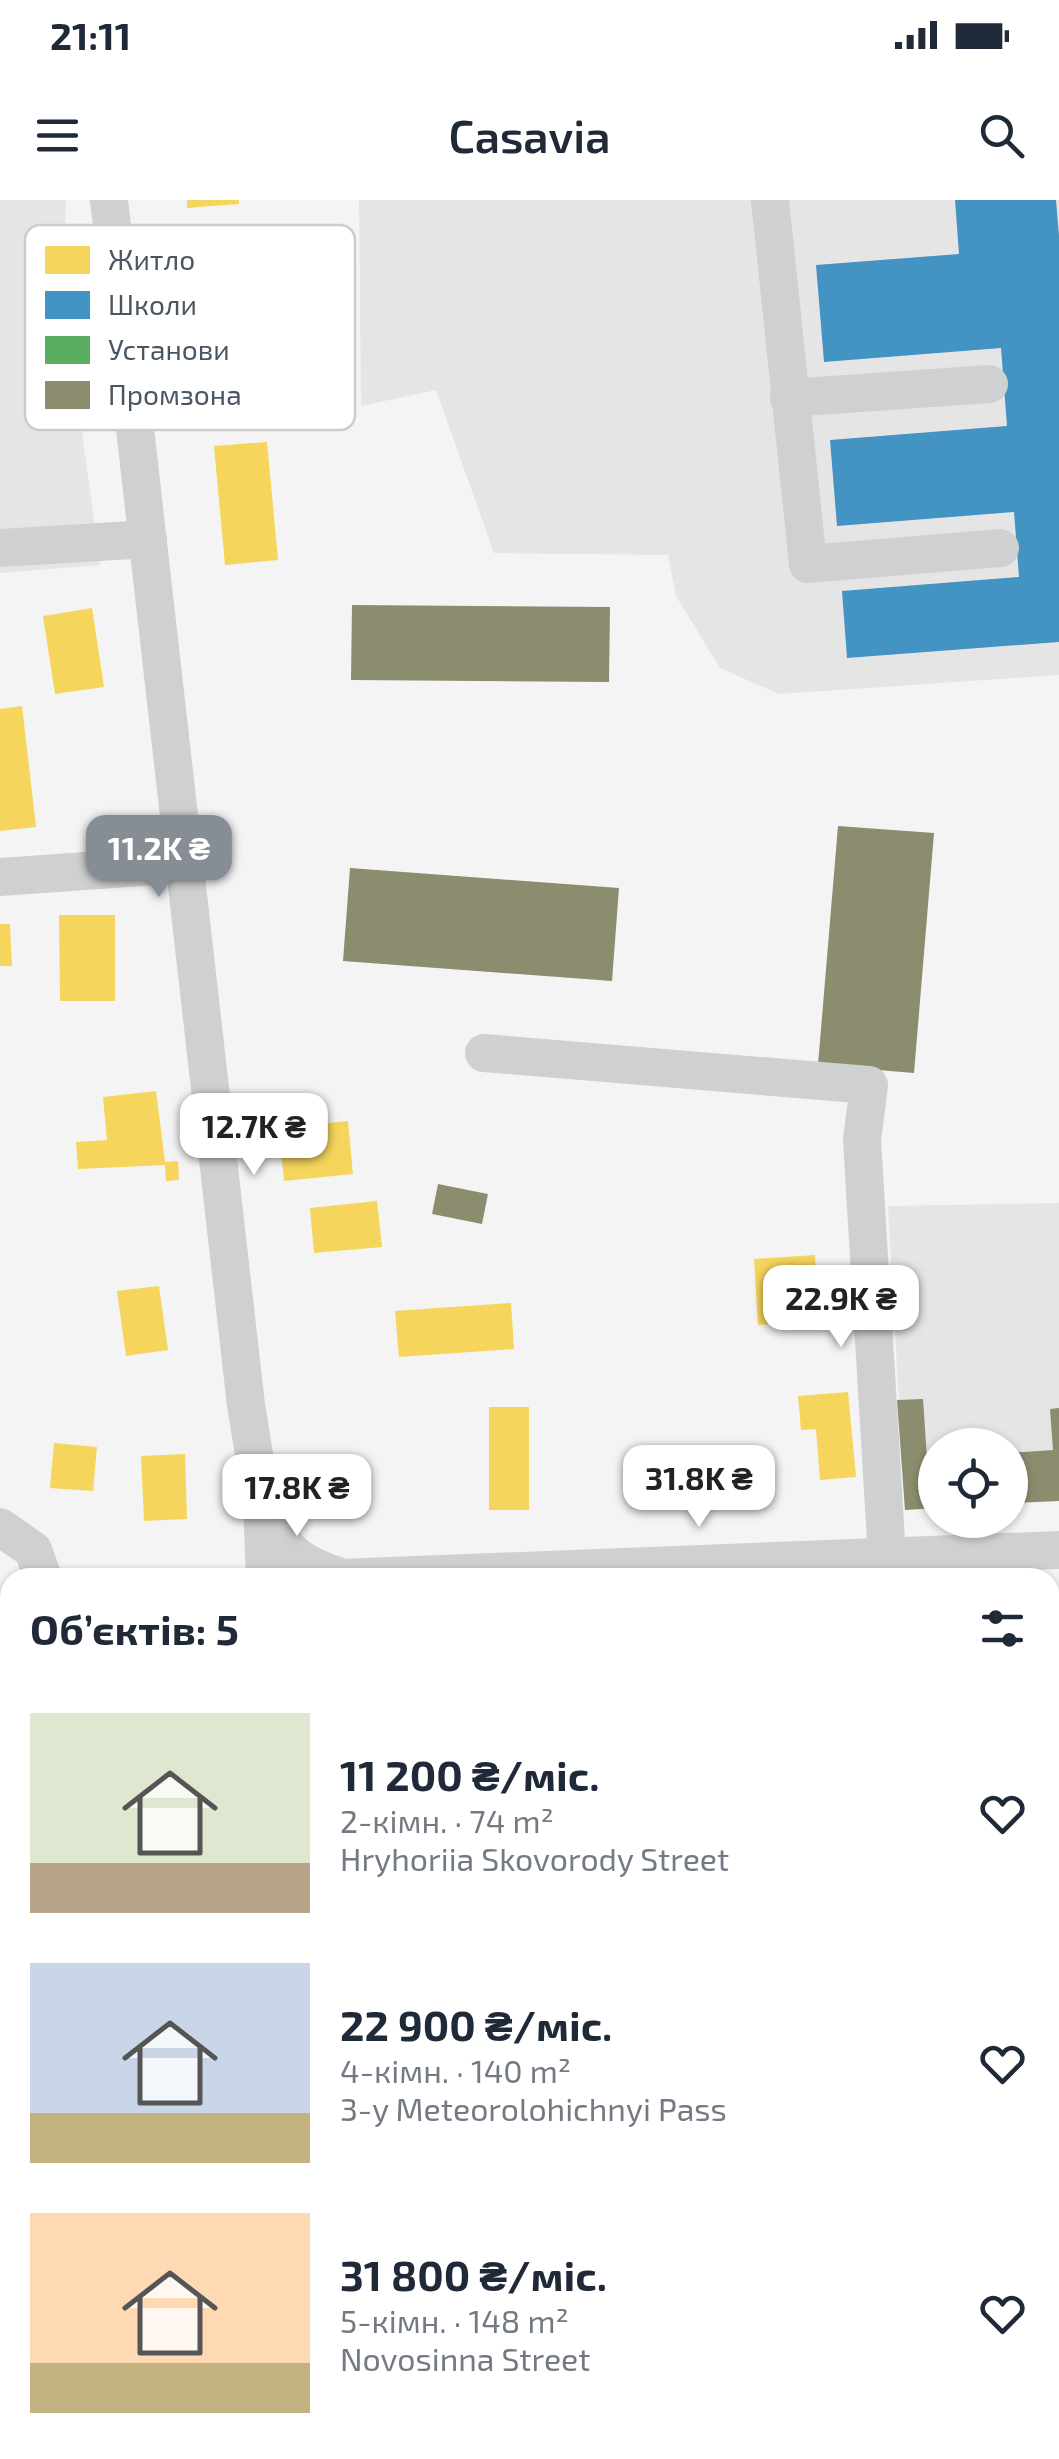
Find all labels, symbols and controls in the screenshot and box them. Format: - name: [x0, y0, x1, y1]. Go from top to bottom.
- text: 21:11: [50, 12, 131, 58]
- icon: menu: [30, 108, 85, 163]
- text: Casavia: [449, 108, 610, 162]
- icon: search: [974, 108, 1029, 163]
- legend: [25, 225, 355, 430]
- text: Житло: [108, 242, 195, 276]
- text: Школи: [108, 287, 197, 321]
- text: Установи: [108, 332, 230, 366]
- text: Промзона: [108, 377, 242, 411]
- pin: 11.2K ₴: [67, 815, 251, 900]
- text: 11.2K ₴: [108, 828, 210, 866]
- pin: 12.7K ₴: [162, 1093, 346, 1178]
- text: 12.7K ₴: [202, 1106, 306, 1144]
- pin: 22.9K ₴: [749, 1265, 933, 1350]
- text: 22.9K ₴: [785, 1278, 897, 1316]
- map controls: [918, 1428, 1028, 1538]
- button: locate: [918, 1428, 1028, 1538]
- pin: 31.8K ₴: [607, 1445, 791, 1530]
- pin: 17.8K ₴: [205, 1454, 389, 1539]
- text: 31.8K ₴: [645, 1458, 753, 1496]
- text: 17.8K ₴: [244, 1467, 350, 1505]
- icon: filters: [975, 1601, 1030, 1656]
- text: Об’єктів: 5: [30, 1603, 239, 1653]
- text: 11 200 ₴/міс.: [340, 1749, 599, 1799]
- icon: home: [110, 1753, 230, 1873]
- icon: heart: [975, 1786, 1030, 1841]
- text: 2-кімн. · 74 m²: [340, 1801, 554, 1839]
- text: Hryhoriia Skovorody Street: [340, 1839, 729, 1877]
- text: 22 900 ₴/міс.: [340, 1999, 612, 2049]
- icon: home: [110, 2003, 230, 2123]
- icon: heart: [975, 2036, 1030, 2091]
- text: 4-кімн. · 140 m²: [340, 2051, 571, 2089]
- text: 3-y Meteorolohichnyi Pass: [340, 2089, 727, 2127]
- text: 31 800 ₴/міс.: [340, 2249, 607, 2299]
- icon: home: [110, 2253, 230, 2373]
- icon: heart: [975, 2286, 1030, 2341]
- text: 5-кімн. · 148 m²: [340, 2301, 569, 2339]
- text: Novosinna Street: [340, 2339, 591, 2377]

